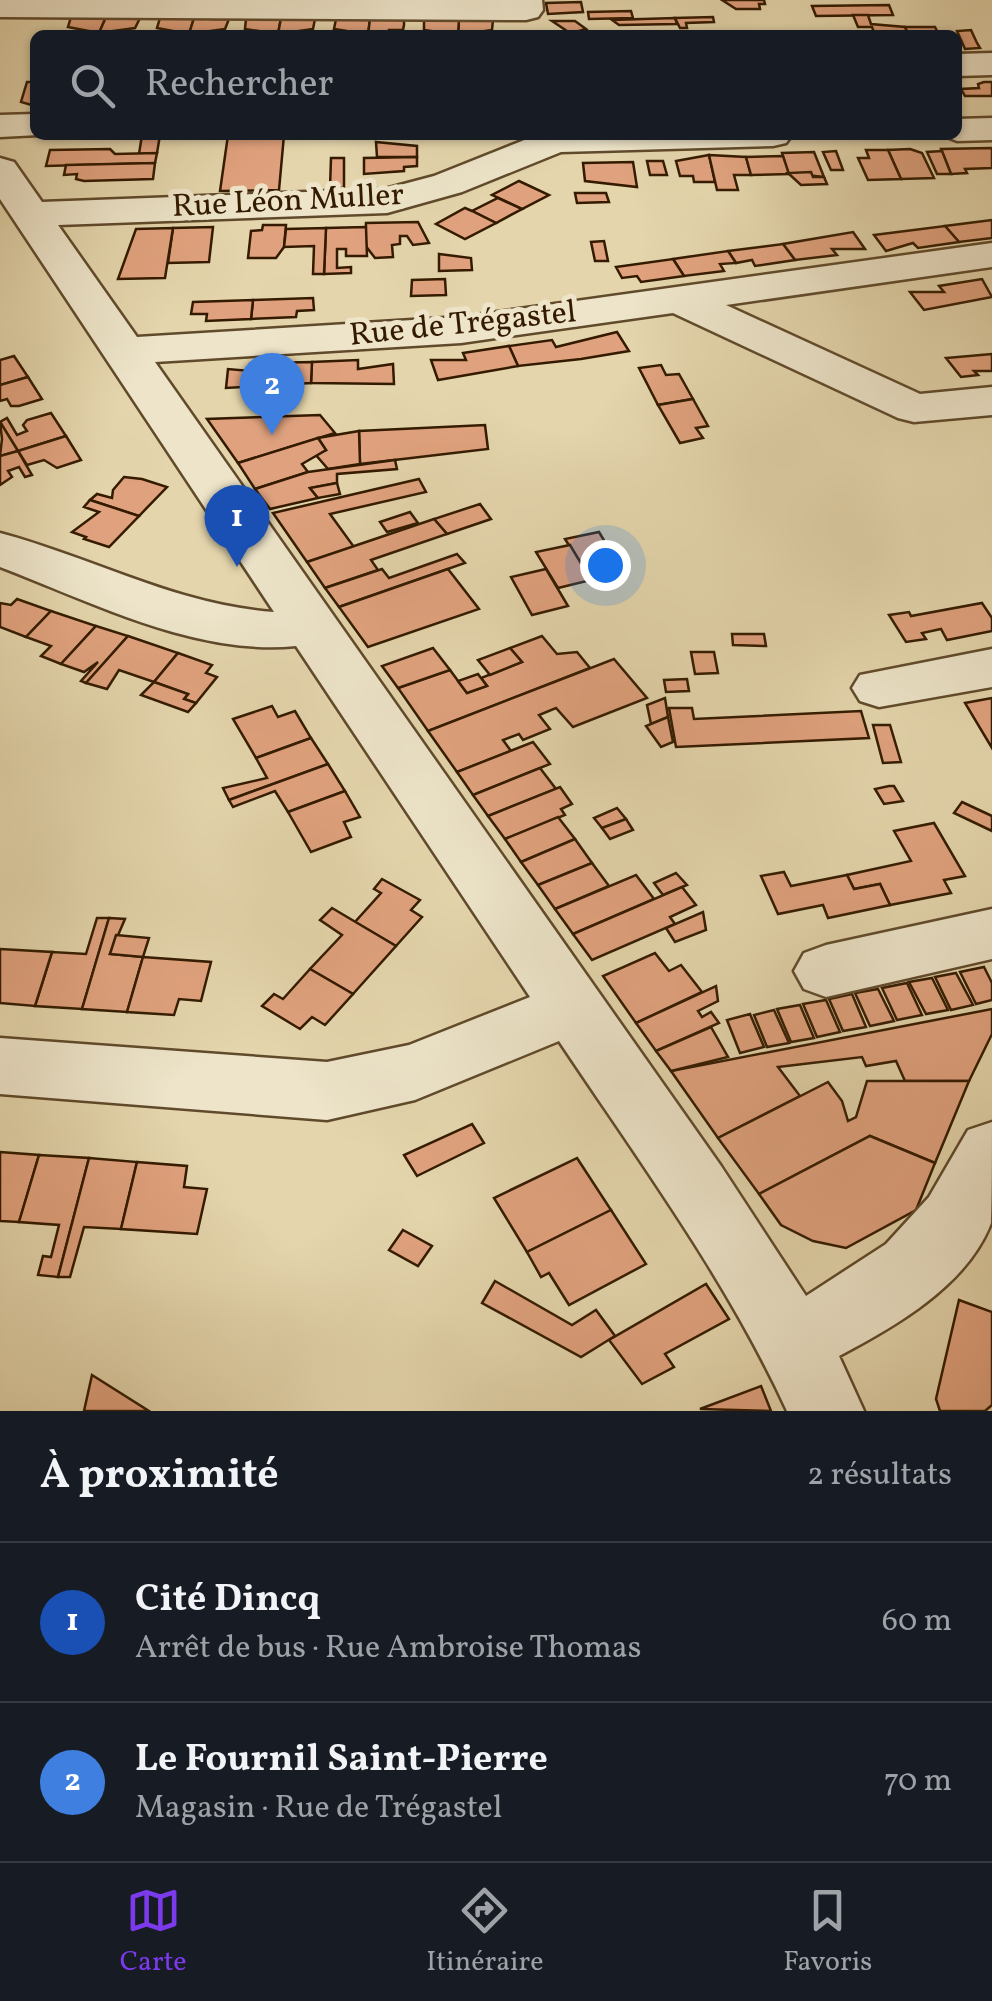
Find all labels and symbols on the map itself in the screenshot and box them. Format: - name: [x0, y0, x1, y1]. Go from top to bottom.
- street label: Rue Léon Muller: [171, 174, 405, 230]
- street label: Rue de Trégastel: [347, 291, 579, 359]
- pin: 2: [240, 352, 304, 435]
- pin: 1: [204, 484, 270, 567]
- your location: [580, 540, 631, 591]

